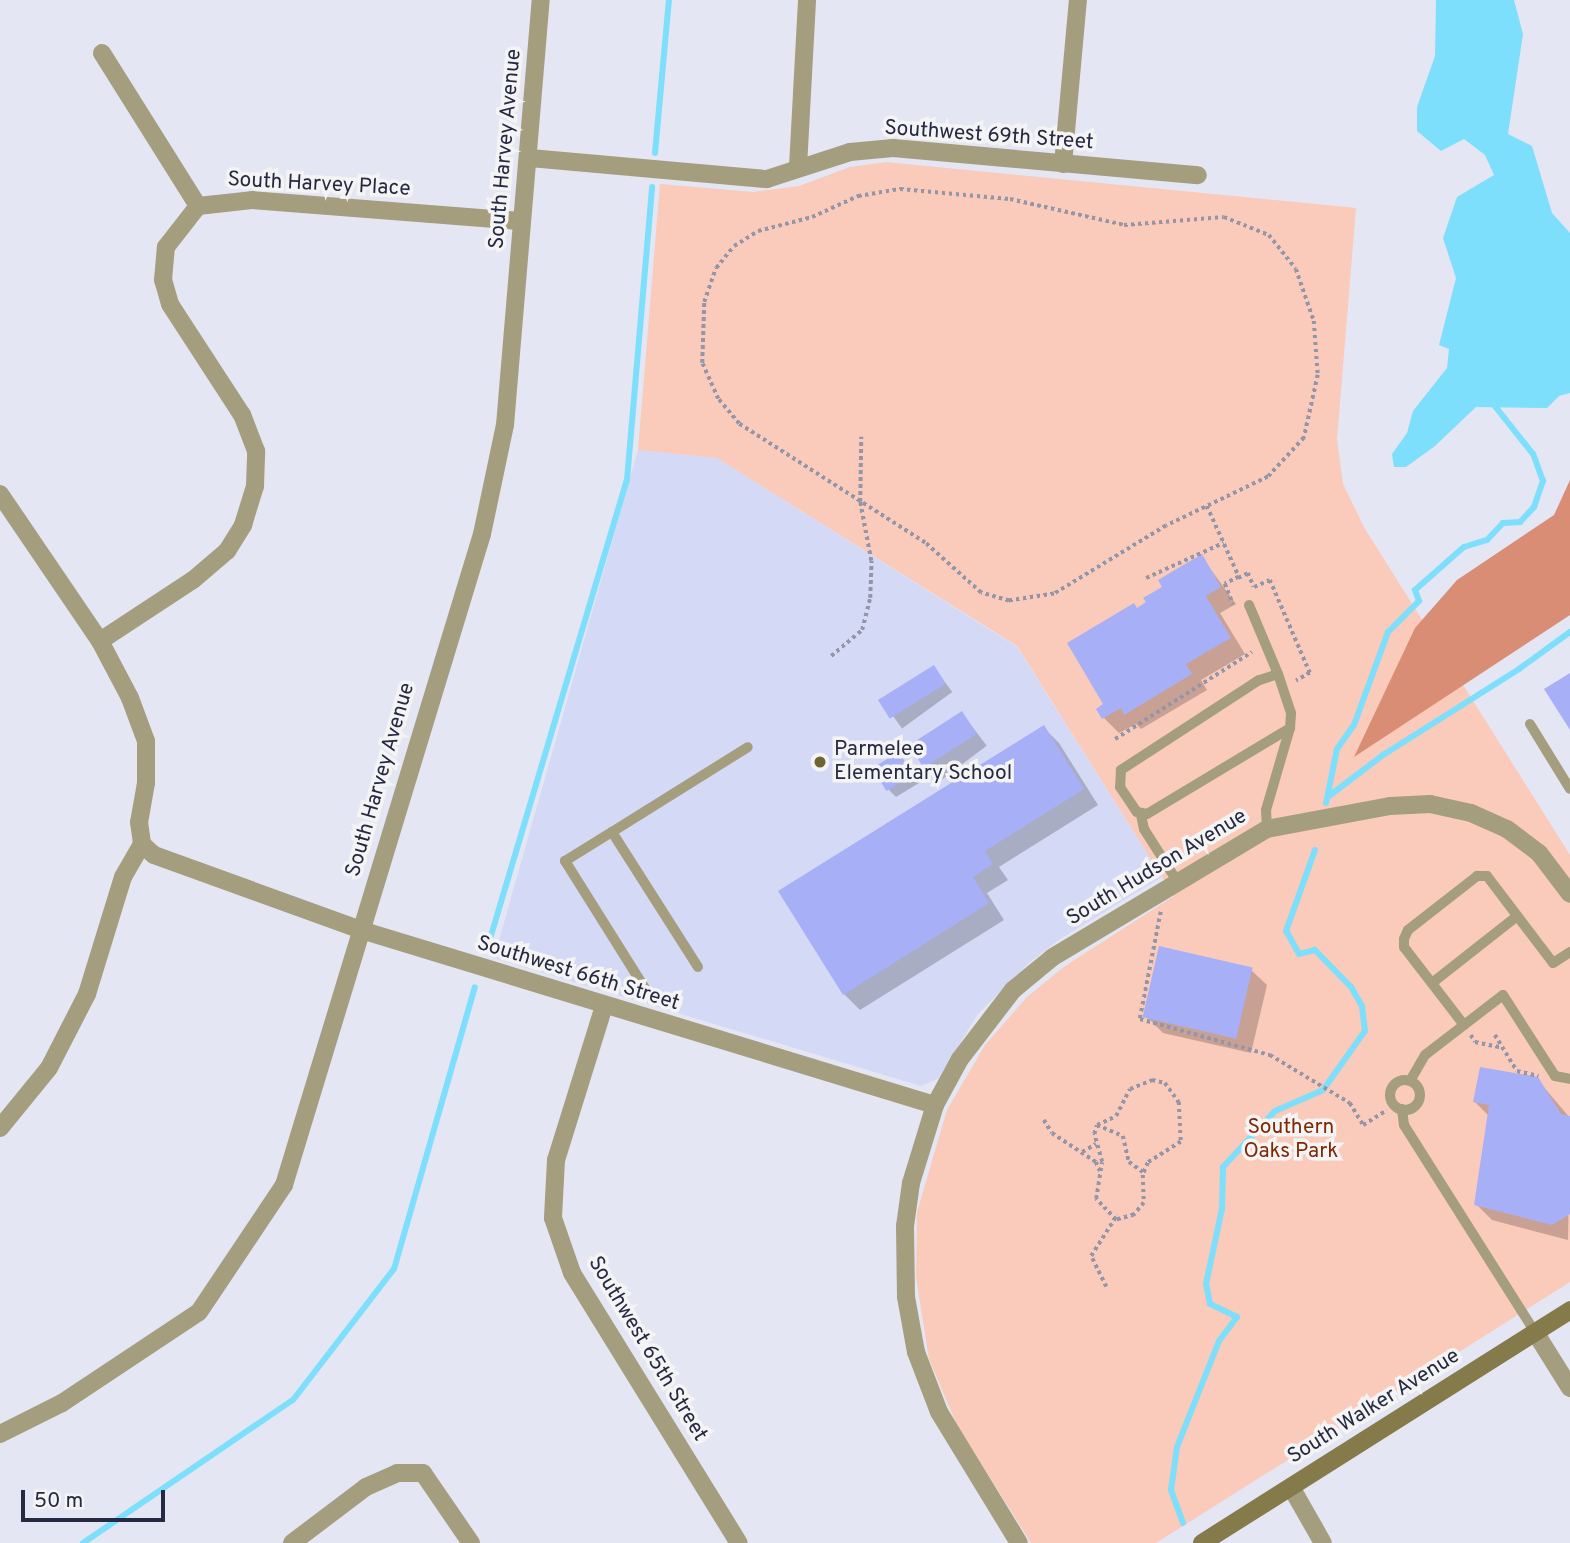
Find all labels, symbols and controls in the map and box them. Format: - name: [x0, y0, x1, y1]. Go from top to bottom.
- street label: South Harvey Avenue: [485, 48, 527, 250]
- street label: Southwest 69th Street: [884, 116, 1094, 156]
- street label: South Harvey Place: [227, 168, 411, 202]
- street label: South Harvey Avenue: [341, 680, 421, 880]
- place label: Parmelee Elementary School: [834, 737, 1012, 787]
- marker: Parmelee Elementary School: [812, 754, 828, 770]
- street label: South Hudson Avenue: [1062, 804, 1252, 932]
- street label: Southwest 66th Street: [474, 931, 682, 1017]
- park label: Southern Oaks Park: [1244, 1115, 1338, 1165]
- street label: Southwest 65th Street: [582, 1252, 712, 1446]
- street label: South Walker Avenue: [1283, 1344, 1465, 1470]
- scale bar: [24, 1476, 168, 1520]
- text: 50 m: [34, 1488, 83, 1515]

